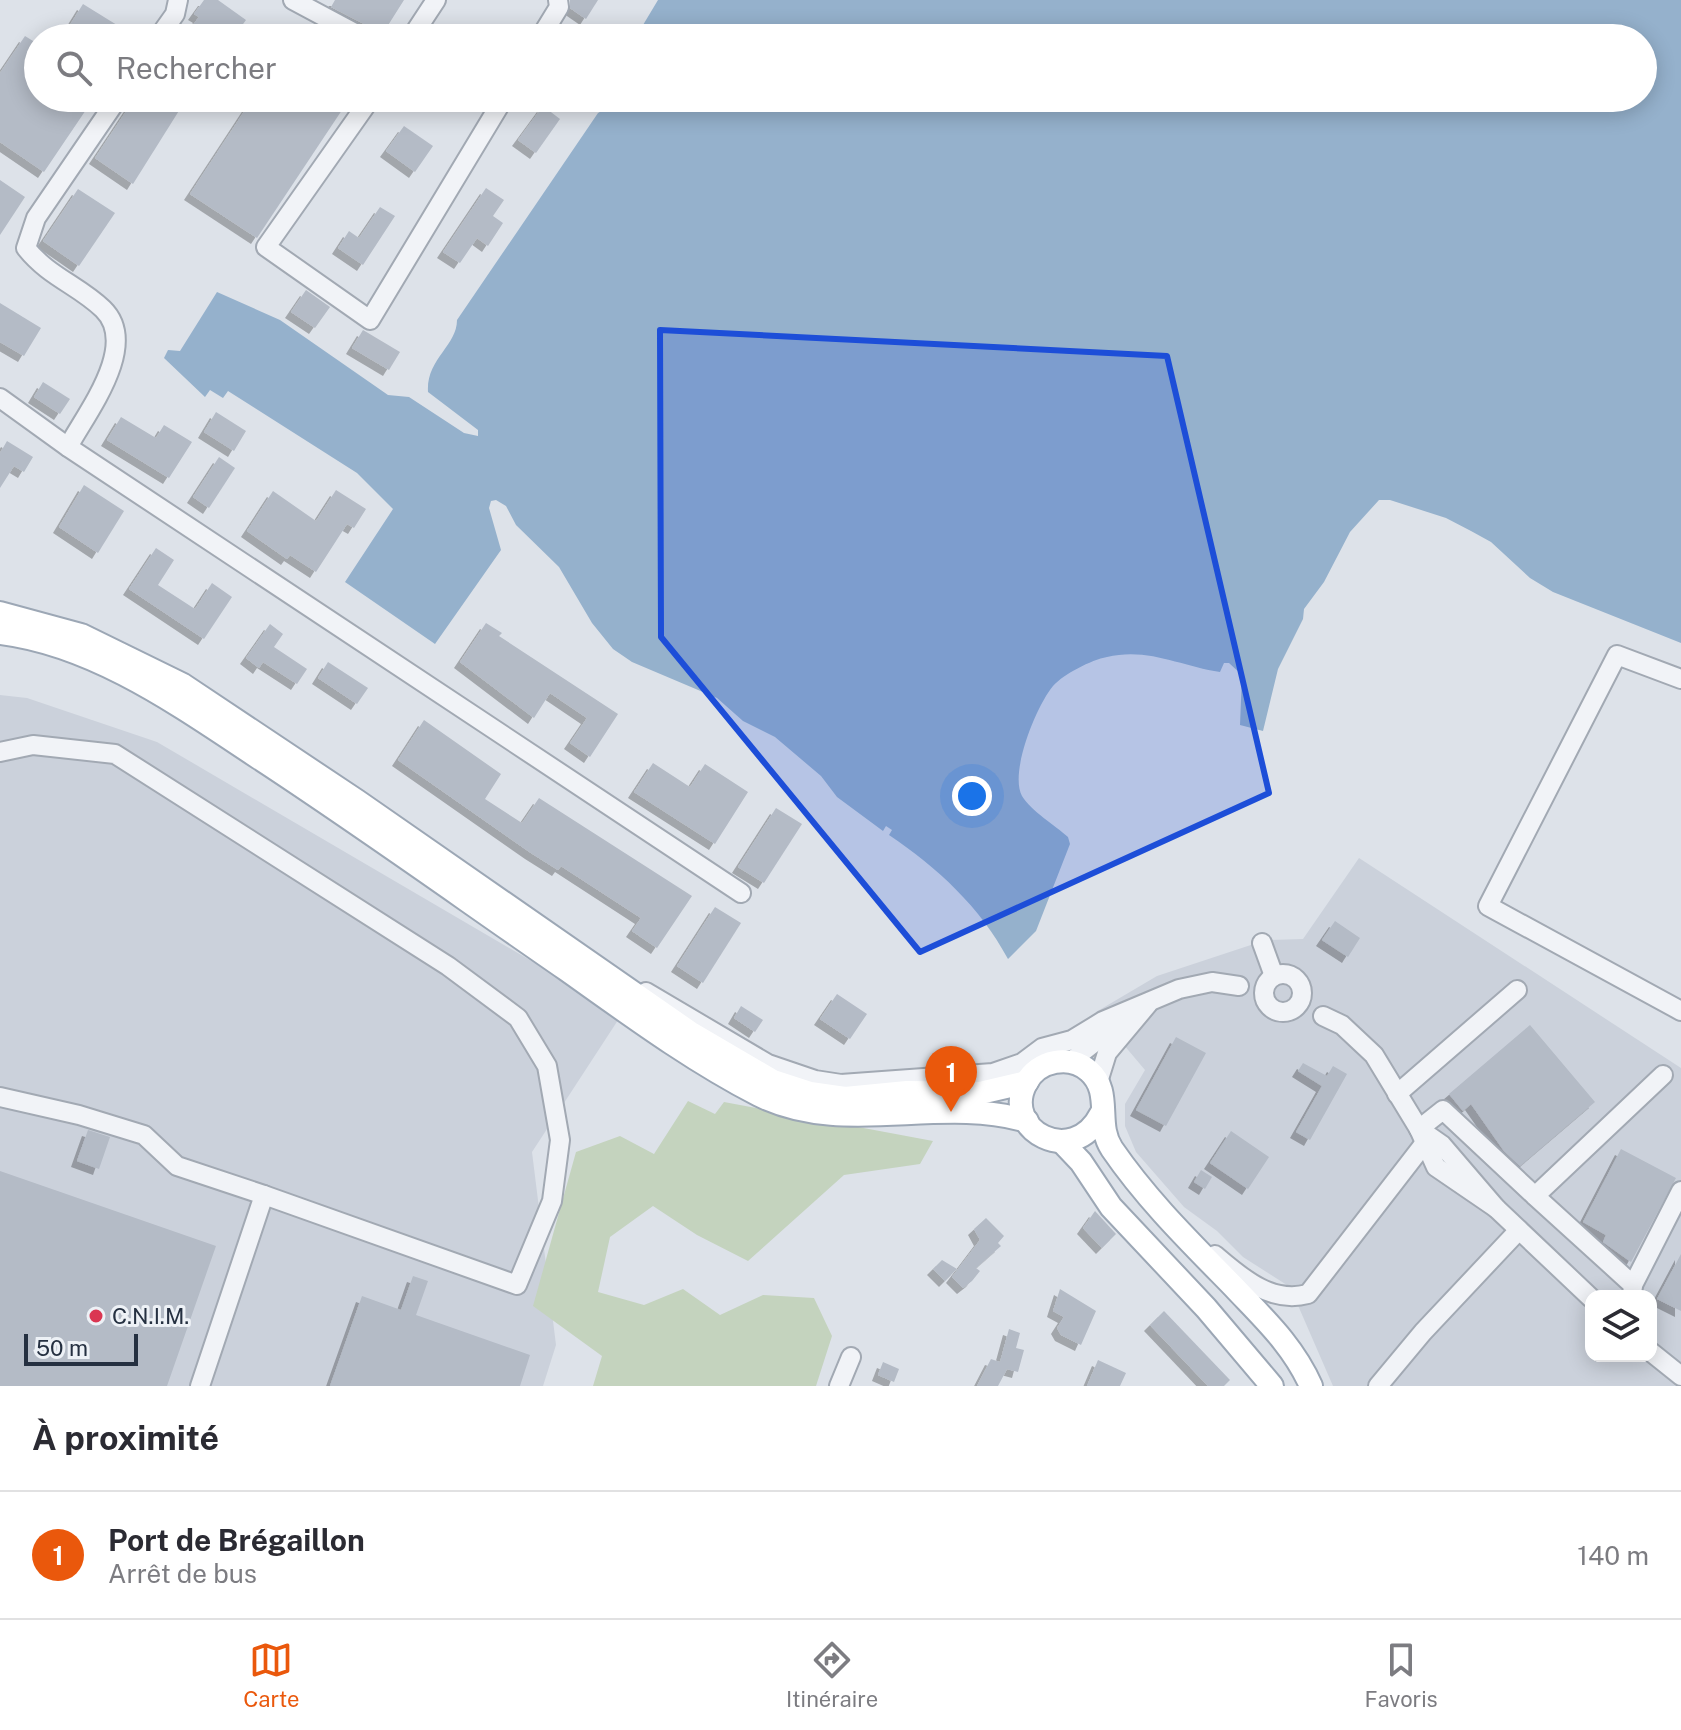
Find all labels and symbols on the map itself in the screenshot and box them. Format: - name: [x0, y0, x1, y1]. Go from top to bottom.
- your location: [952, 776, 992, 816]
- pin: 1: [925, 1046, 977, 1112]
- place label: C.N.I.M.: [112, 1303, 189, 1329]
- marker: C.N.I.M.: [87, 1307, 105, 1325]
- scale bar: [24, 1330, 138, 1366]

